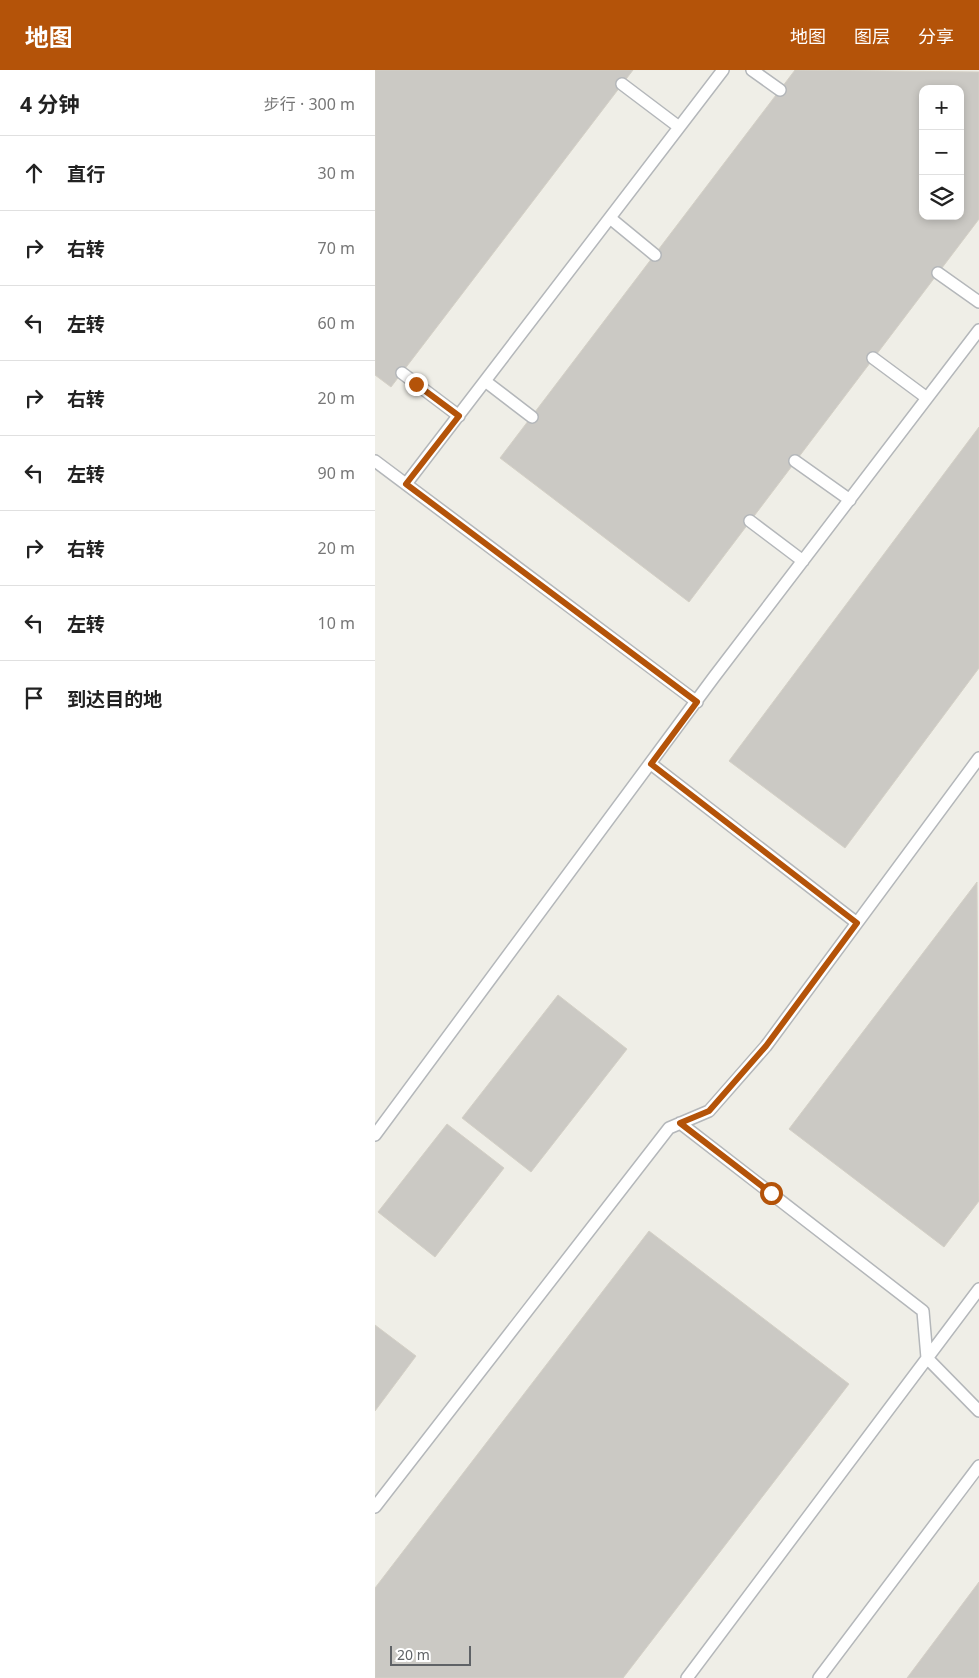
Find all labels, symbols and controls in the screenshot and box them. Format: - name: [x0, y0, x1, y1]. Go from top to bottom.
- text: 地图: [25, 20, 73, 53]
- text: 地图: [790, 24, 826, 48]
- text: 图层: [854, 24, 890, 48]
- text: 分享: [918, 24, 954, 48]
- map controls: [919, 85, 964, 220]
- button: +: [919, 85, 964, 130]
- text: 4 分钟: [20, 90, 79, 118]
- text: 步行 · 300 m: [264, 93, 355, 115]
- button: −: [919, 130, 964, 175]
- icon: ahead: [20, 159, 48, 187]
- text: 直行: [67, 161, 105, 187]
- text: 30 m: [318, 162, 355, 184]
- button: layers: [919, 175, 964, 220]
- icon: right: [20, 234, 48, 262]
- text: 右转: [67, 236, 105, 262]
- text: 70 m: [318, 237, 355, 259]
- icon: left: [20, 309, 48, 337]
- text: 左转: [67, 311, 105, 337]
- text: 60 m: [318, 312, 355, 334]
- route end: [405, 373, 428, 396]
- icon: right: [20, 384, 48, 412]
- text: 右转: [67, 386, 105, 412]
- text: 20 m: [318, 387, 355, 409]
- icon: left: [20, 459, 48, 487]
- text: 左转: [67, 461, 105, 487]
- text: 90 m: [318, 462, 355, 484]
- icon: right: [20, 534, 48, 562]
- text: 右转: [67, 536, 105, 562]
- text: 20 m: [318, 537, 355, 559]
- icon: left: [20, 609, 48, 637]
- text: 左转: [67, 611, 105, 637]
- text: 10 m: [318, 612, 355, 634]
- icon: arrive: [20, 684, 48, 712]
- text: 到达目的地: [67, 686, 162, 712]
- route start: [760, 1182, 783, 1205]
- scale bar: [390, 1643, 471, 1666]
- text: 20 m: [397, 1645, 430, 1664]

